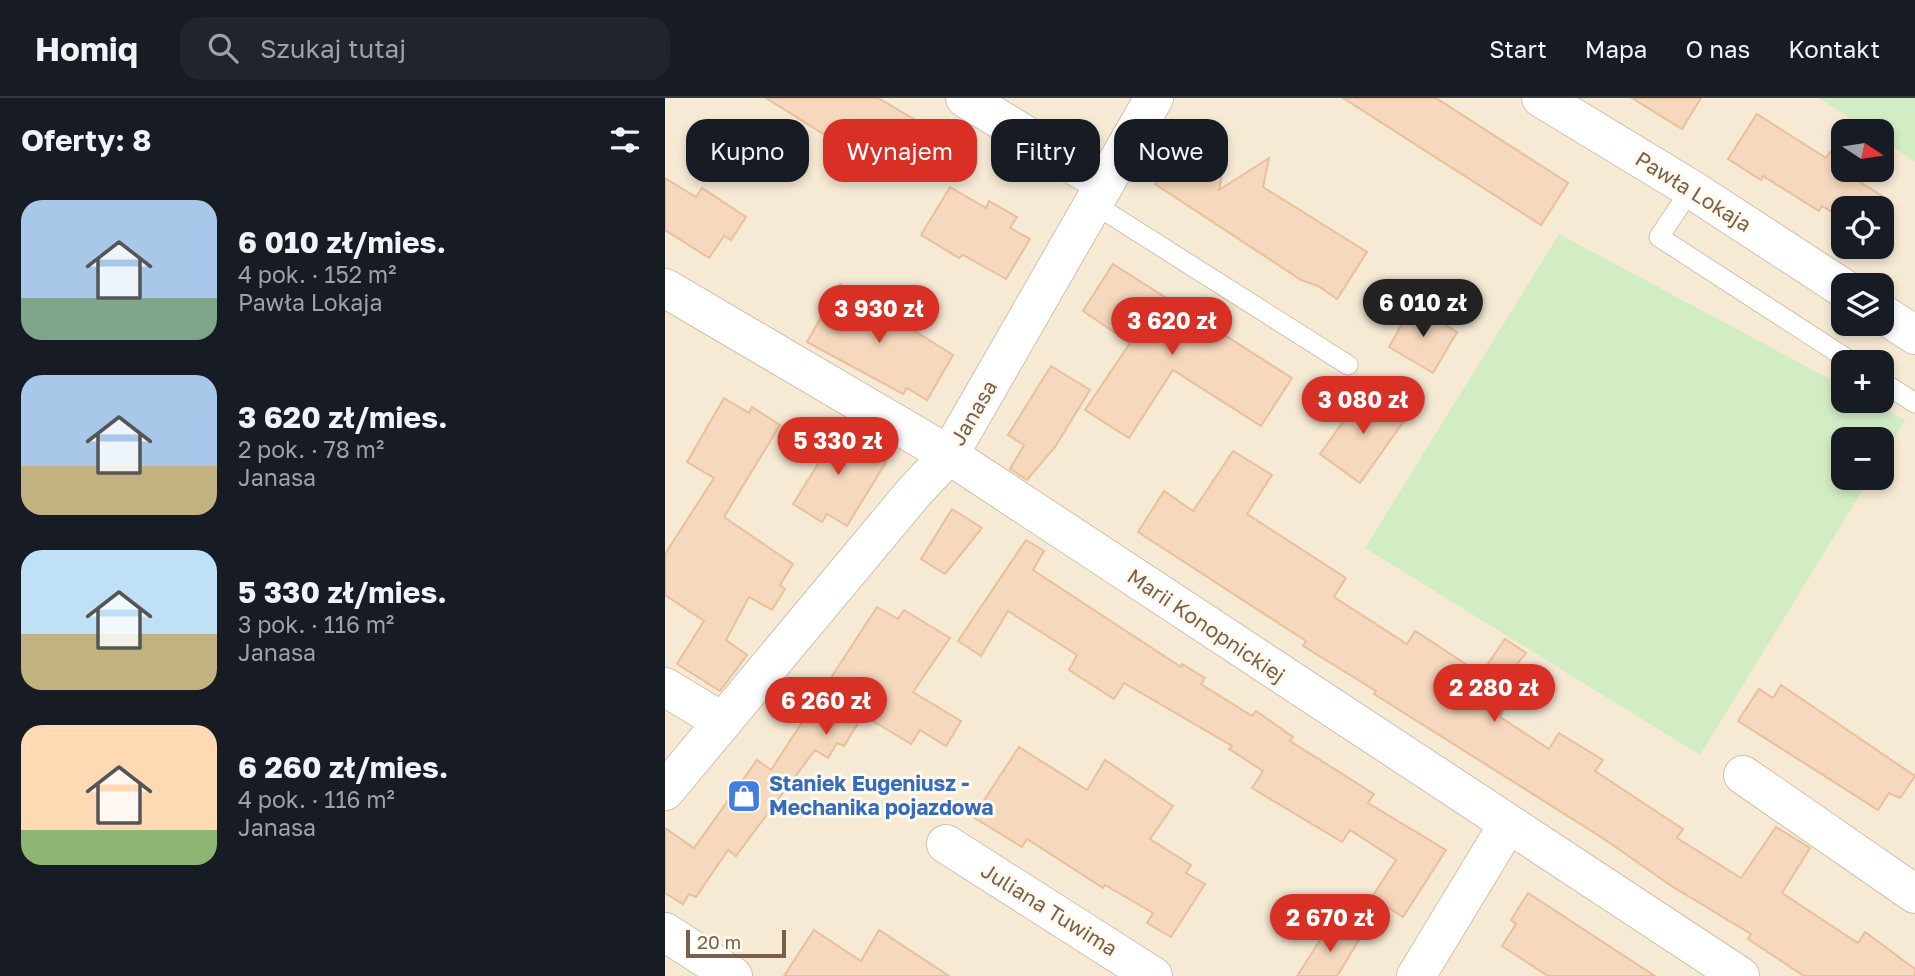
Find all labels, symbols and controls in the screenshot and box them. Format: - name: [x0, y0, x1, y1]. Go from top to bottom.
- search box: [180, 17, 670, 80]
- text: Homiq: [35, 29, 138, 68]
- icon: search: [204, 29, 242, 67]
- text: Szukaj tutaj: [260, 33, 406, 64]
- text: Start: [1489, 34, 1547, 63]
- text: Mapa: [1585, 34, 1647, 63]
- text: O nas: [1685, 34, 1750, 63]
- text: Kontakt: [1788, 34, 1880, 63]
- chip: Kupno: [686, 119, 809, 182]
- chip: Wynajem: [823, 119, 977, 182]
- chip: Filtry: [991, 119, 1100, 182]
- chip: Nowe: [1114, 119, 1228, 182]
- north arrow: [1831, 119, 1893, 182]
- map controls: [1831, 119, 1894, 490]
- icon: filters: [606, 121, 644, 159]
- text: Oferty: 8: [21, 122, 152, 158]
- street label: Pawła Lokaja: [1631, 145, 1756, 237]
- button: locate: [1831, 196, 1894, 259]
- text: 6 010 zł/mies.: [238, 224, 446, 260]
- icon: home: [77, 228, 161, 312]
- text: 4 pok. · 152 m²: [238, 260, 396, 288]
- button: layers: [1831, 273, 1894, 336]
- pin: 6 010 zł: [1351, 280, 1495, 339]
- pin: 3 930 zł: [807, 286, 951, 345]
- text: Pawła Lokaja: [238, 288, 382, 316]
- text: 6 010 zł: [1379, 288, 1467, 316]
- text: 3 930 zł: [834, 294, 924, 322]
- pin: 3 620 zł: [1100, 298, 1244, 357]
- text: 3 620 zł: [1127, 306, 1217, 334]
- button: +: [1831, 350, 1894, 413]
- street label: Janasa: [944, 375, 1002, 450]
- pin: 3 080 zł: [1291, 376, 1435, 436]
- text: 3 080 zł: [1318, 385, 1408, 413]
- text: 3 620 zł/mies.: [238, 399, 448, 435]
- icon: home: [77, 403, 161, 487]
- pin: 5 330 zł: [766, 418, 910, 477]
- text: 5 330 zł: [794, 426, 882, 454]
- button: −: [1831, 427, 1894, 490]
- text: 2 pok. · 78 m²: [238, 435, 384, 463]
- text: Janasa: [238, 463, 316, 491]
- street label: Marii Konopnickiej: [1123, 563, 1291, 688]
- text: 5 330 zł/mies.: [238, 574, 447, 610]
- icon: home: [77, 578, 161, 662]
- text: 3 pok. · 116 m²: [238, 610, 394, 638]
- text: Janasa: [238, 638, 316, 666]
- pin: 2 280 zł: [1422, 664, 1566, 724]
- text: 2 280 zł: [1449, 673, 1539, 701]
- pin: 6 260 zł: [754, 678, 898, 737]
- text: 6 260 zł: [781, 686, 871, 714]
- text: 6 260 zł/mies.: [238, 749, 448, 785]
- icon: home: [77, 753, 161, 837]
- place label: Staniek Eugeniusz - Mechanika pojazdowa: [769, 770, 993, 820]
- shop icon: Staniek Eugeniusz - Mechanika pojazdowa: [725, 777, 763, 815]
- text: 4 pok. · 116 m²: [238, 785, 395, 813]
- text: Janasa: [238, 813, 316, 841]
- street label: Juliana Tuwima: [977, 857, 1122, 961]
- pin: 2 670 zł: [1258, 894, 1402, 954]
- text: 2 670 zł: [1286, 903, 1374, 931]
- scale bar: [686, 927, 786, 959]
- text: 20 m: [697, 930, 741, 953]

